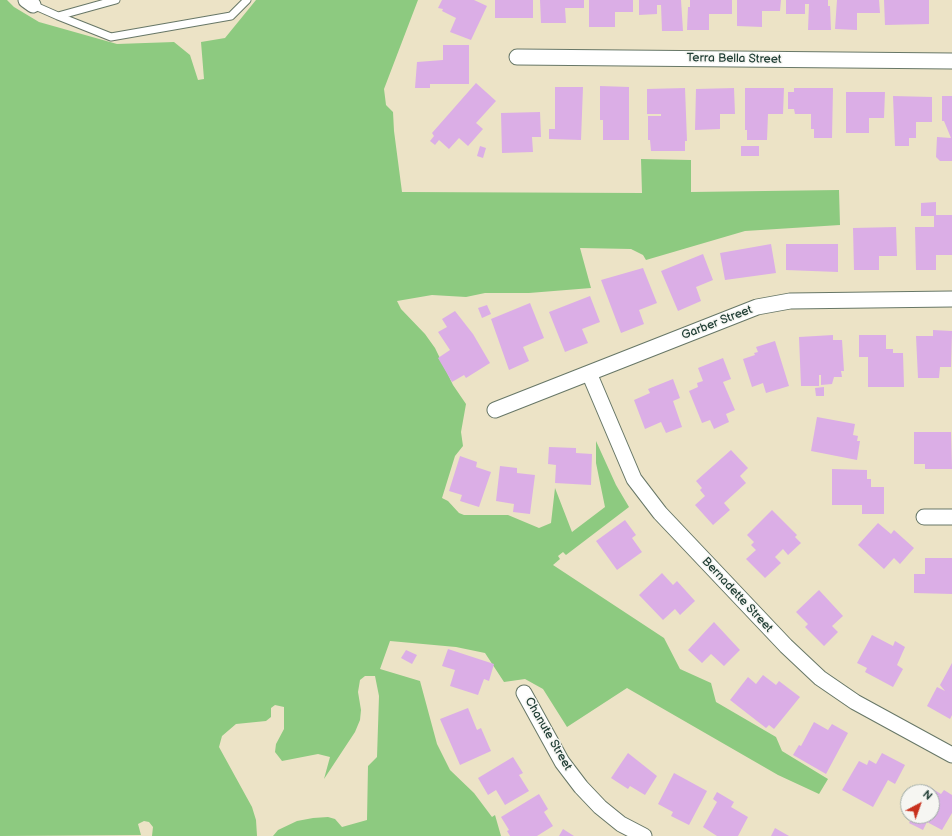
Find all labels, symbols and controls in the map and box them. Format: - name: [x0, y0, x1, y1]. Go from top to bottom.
- street label: Terra Bella Street: [686, 51, 782, 67]
- street label: Garber Street: [680, 303, 754, 343]
- street label: Bernadette Street: [698, 554, 776, 636]
- street label: Chanute Street: [521, 695, 575, 773]
- north arrow: [900, 784, 940, 824]
- text: N: [920, 788, 935, 803]

